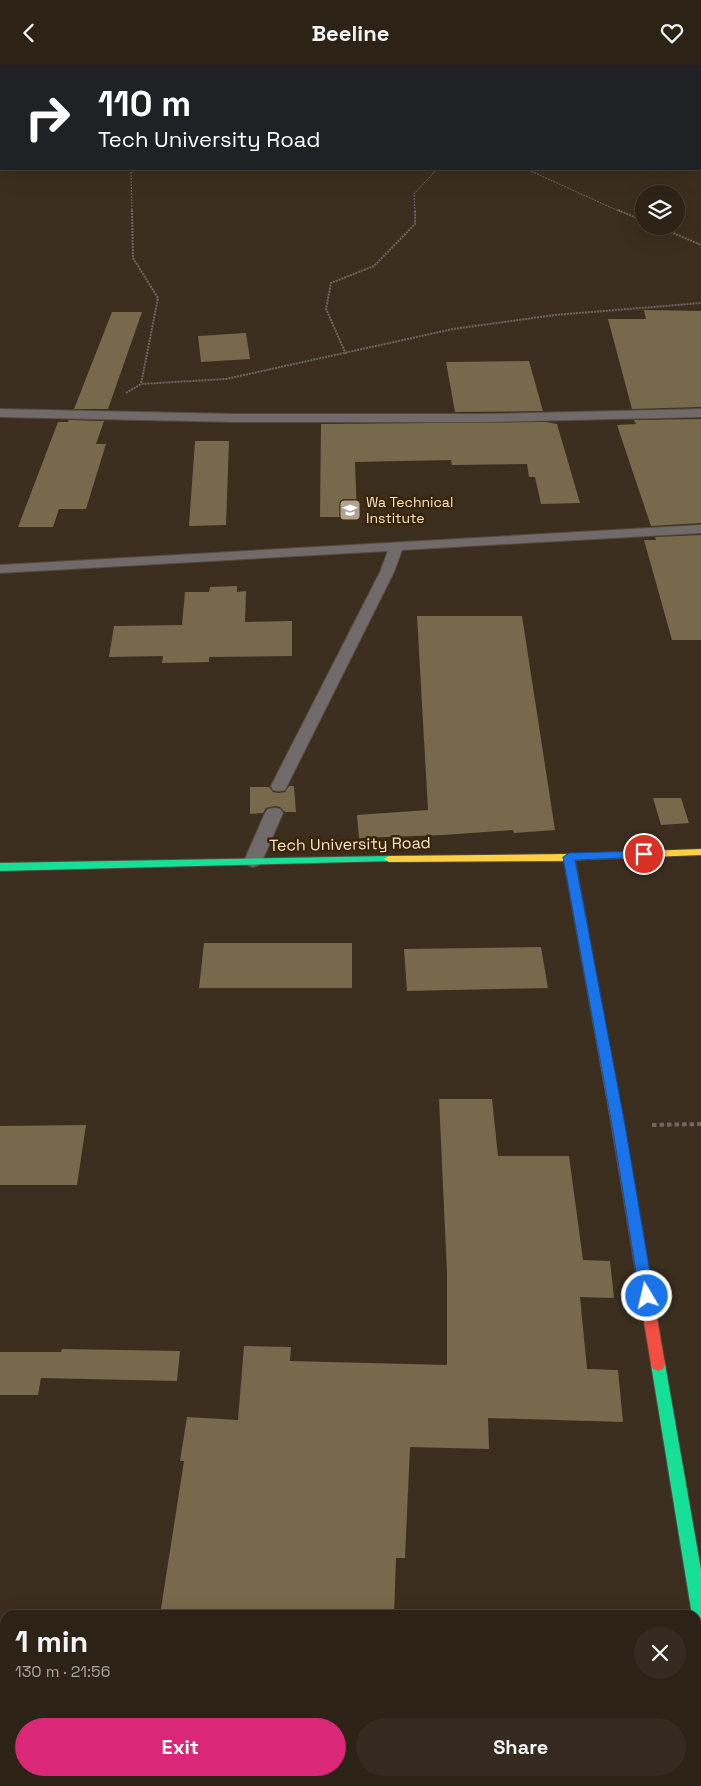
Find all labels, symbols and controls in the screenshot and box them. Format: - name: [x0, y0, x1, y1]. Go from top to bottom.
- icon: back: [15, 19, 43, 47]
- text: Beeline: [312, 19, 389, 47]
- icon: heart: [658, 19, 686, 47]
- text: 110 m: [98, 82, 191, 126]
- icon: right: [15, 85, 80, 150]
- text: Tech University Road: [98, 125, 320, 153]
- map controls: [635, 185, 685, 235]
- button: layers: [635, 185, 685, 235]
- place label: Wa Technical Institute: [366, 493, 453, 527]
- school or university icon: Wa Technical Institute: [338, 498, 362, 522]
- street label: Tech University Road: [269, 832, 431, 856]
- pin: [623, 833, 665, 875]
- icon: arrive: [630, 840, 658, 868]
- position arrow: [620, 1269, 672, 1321]
- text: 1 min: [15, 1622, 88, 1661]
- button: close: [634, 1627, 686, 1679]
- text: 130 m · 21:56: [15, 1661, 110, 1682]
- button: Exit: [15, 1718, 346, 1776]
- button: Share: [356, 1718, 686, 1776]

